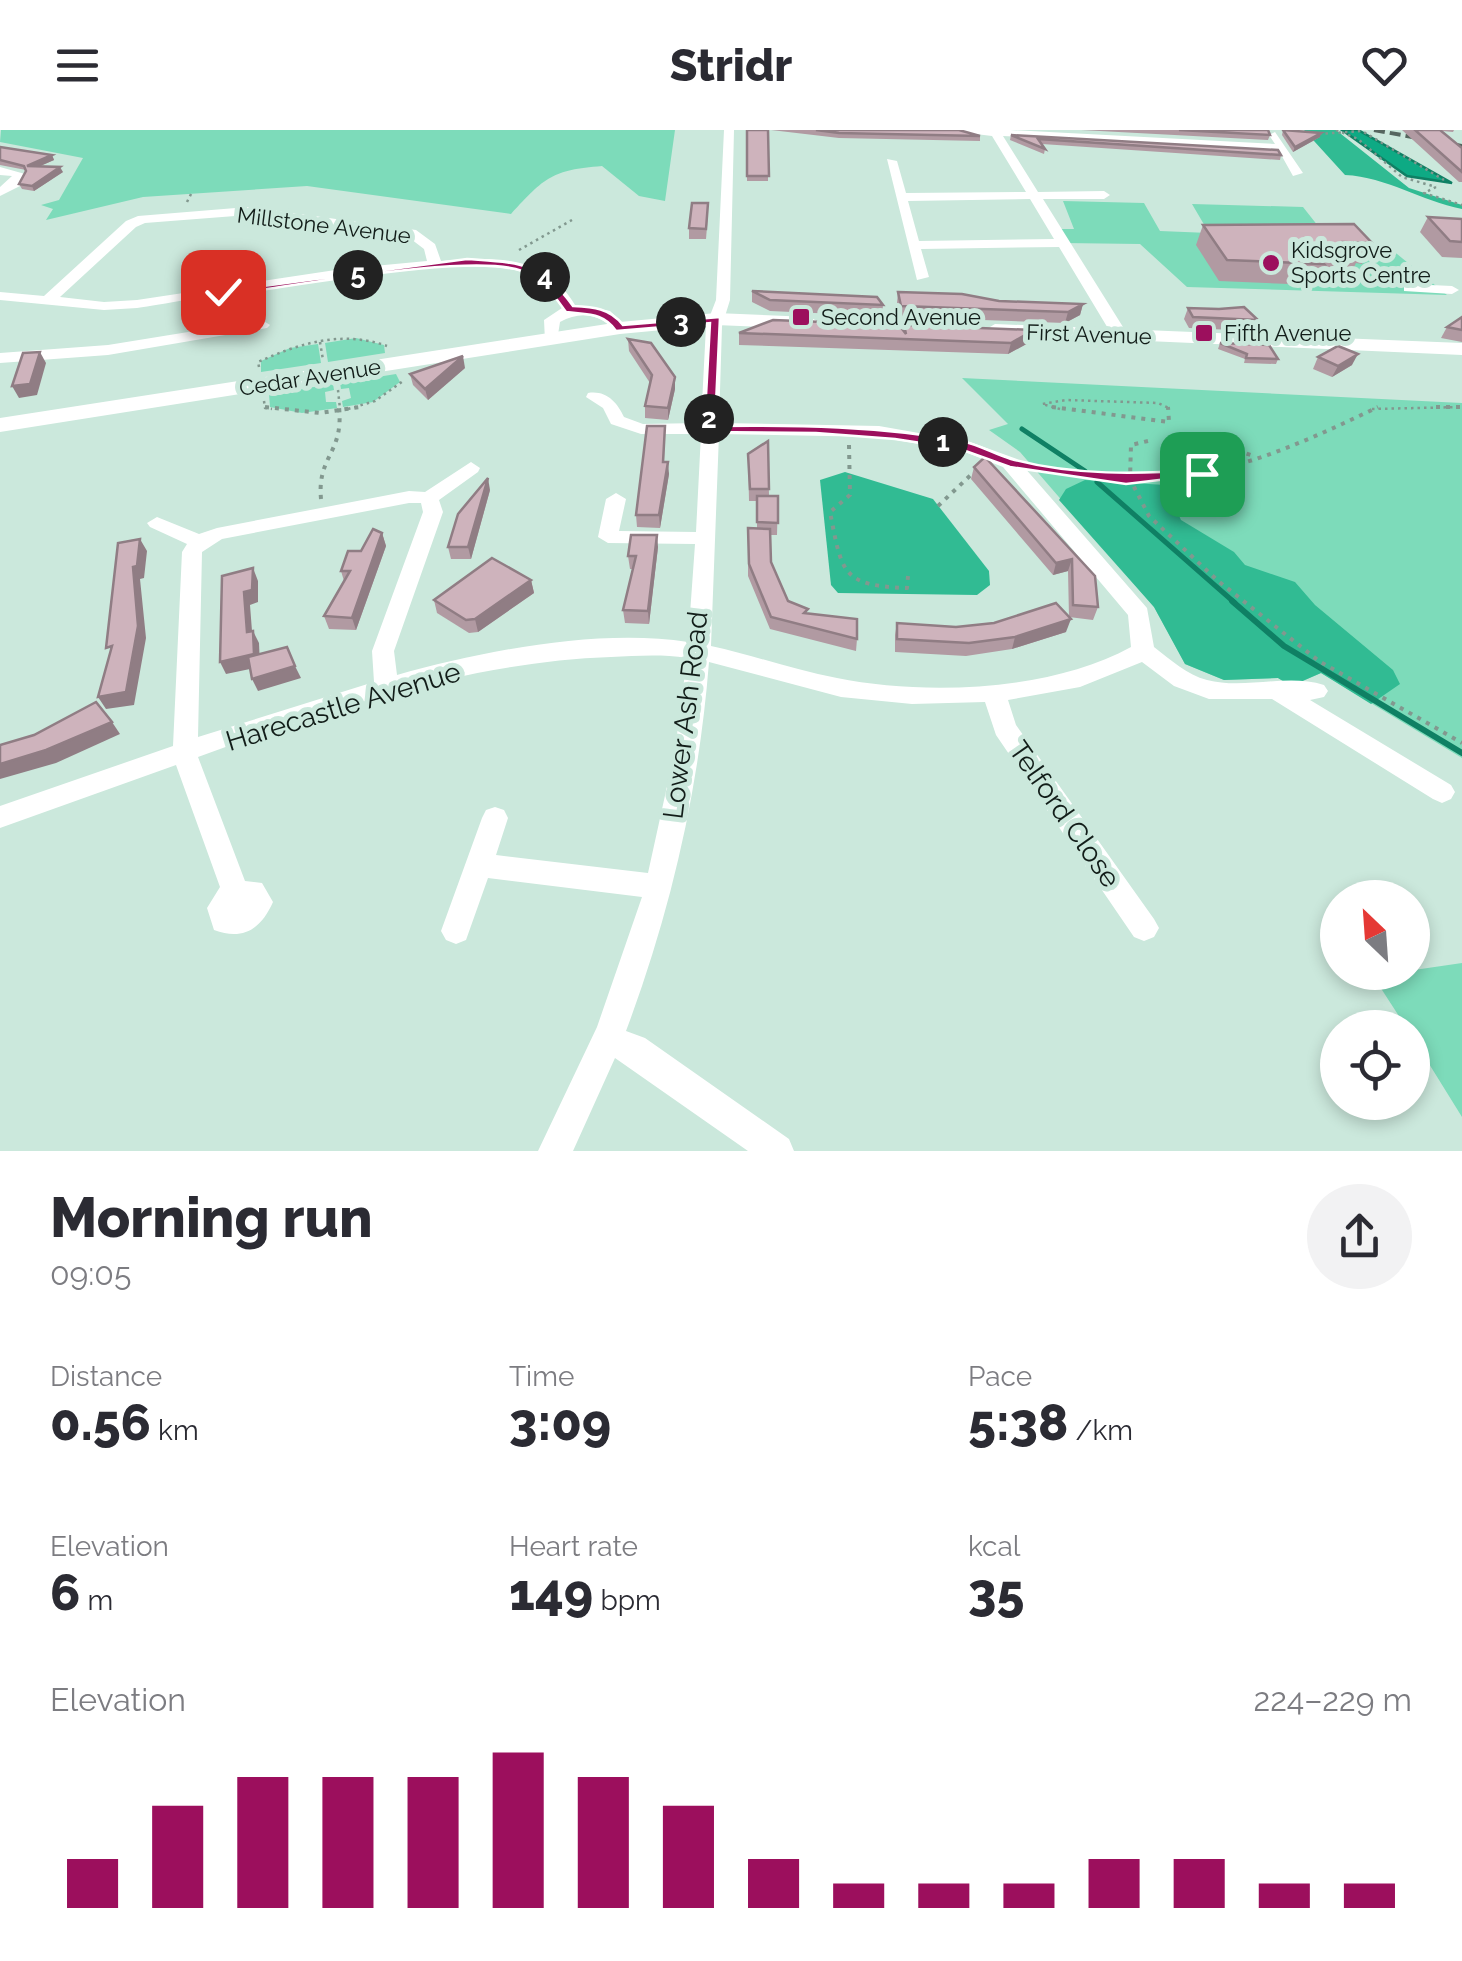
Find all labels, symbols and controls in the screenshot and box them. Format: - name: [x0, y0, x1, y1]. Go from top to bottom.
- icon: menu: [50, 38, 105, 93]
- icon: heart: [1357, 38, 1412, 93]
- text: Stridr: [670, 39, 792, 92]
- street label: Millstone Avenue: [236, 201, 412, 249]
- place label: Kidsgrove Sports Centre: [1291, 237, 1431, 288]
- pin: [181, 250, 266, 335]
- pin: 5: [333, 250, 383, 300]
- pin: 4: [520, 252, 570, 302]
- marker: Kidsgrove Sports Centre: [1260, 252, 1282, 274]
- text: 5: [350, 258, 366, 291]
- text: 4: [537, 260, 553, 293]
- icon: check: [196, 265, 251, 320]
- pin: 3: [656, 297, 706, 347]
- place label: Second Avenue: [821, 304, 981, 330]
- text: 3: [673, 305, 689, 338]
- marker: Second Avenue: [790, 306, 812, 328]
- street label: First Avenue: [1026, 319, 1152, 349]
- place label: Fifth Avenue: [1224, 320, 1351, 346]
- marker: Fifth Avenue: [1193, 322, 1215, 344]
- street label: Cedar Avenue: [237, 353, 383, 401]
- pin: 2: [684, 394, 734, 444]
- text: 2: [701, 402, 717, 435]
- pin: 1: [918, 417, 968, 467]
- text: 1: [936, 425, 950, 458]
- pin: [1160, 432, 1245, 517]
- icon: arrive: [1175, 447, 1230, 502]
- street label: Lower Ash Road: [656, 609, 715, 821]
- street label: Harecastle Avenue: [222, 655, 465, 758]
- street label: Telford Close: [1002, 735, 1127, 894]
- north arrow: [1320, 880, 1430, 990]
- map controls: [1320, 880, 1430, 1120]
- button: locate: [1320, 1010, 1430, 1120]
- button: share: [1307, 1184, 1412, 1289]
- text: Morning run: [50, 1185, 373, 1250]
- text: 09:05: [50, 1255, 131, 1292]
- text: Distance: [50, 1360, 162, 1393]
- text: Time: [509, 1360, 574, 1393]
- text: Pace: [968, 1360, 1032, 1393]
- text: 0.56: [50, 1393, 151, 1452]
- text: 3:09: [509, 1393, 611, 1452]
- text: 5:38: [968, 1393, 1068, 1452]
- text: km: [151, 1414, 199, 1447]
- text: /km: [1068, 1414, 1133, 1447]
- text: Elevation: [50, 1530, 169, 1563]
- text: Heart rate: [509, 1530, 638, 1563]
- text: kcal: [968, 1530, 1020, 1563]
- text: 6: [50, 1563, 80, 1622]
- text: 149: [509, 1563, 593, 1622]
- text: 35: [968, 1563, 1024, 1622]
- text: m: [80, 1584, 113, 1617]
- text: bpm: [593, 1584, 661, 1617]
- text: Elevation: [50, 1681, 186, 1718]
- text: 224–229 m: [1253, 1681, 1412, 1718]

